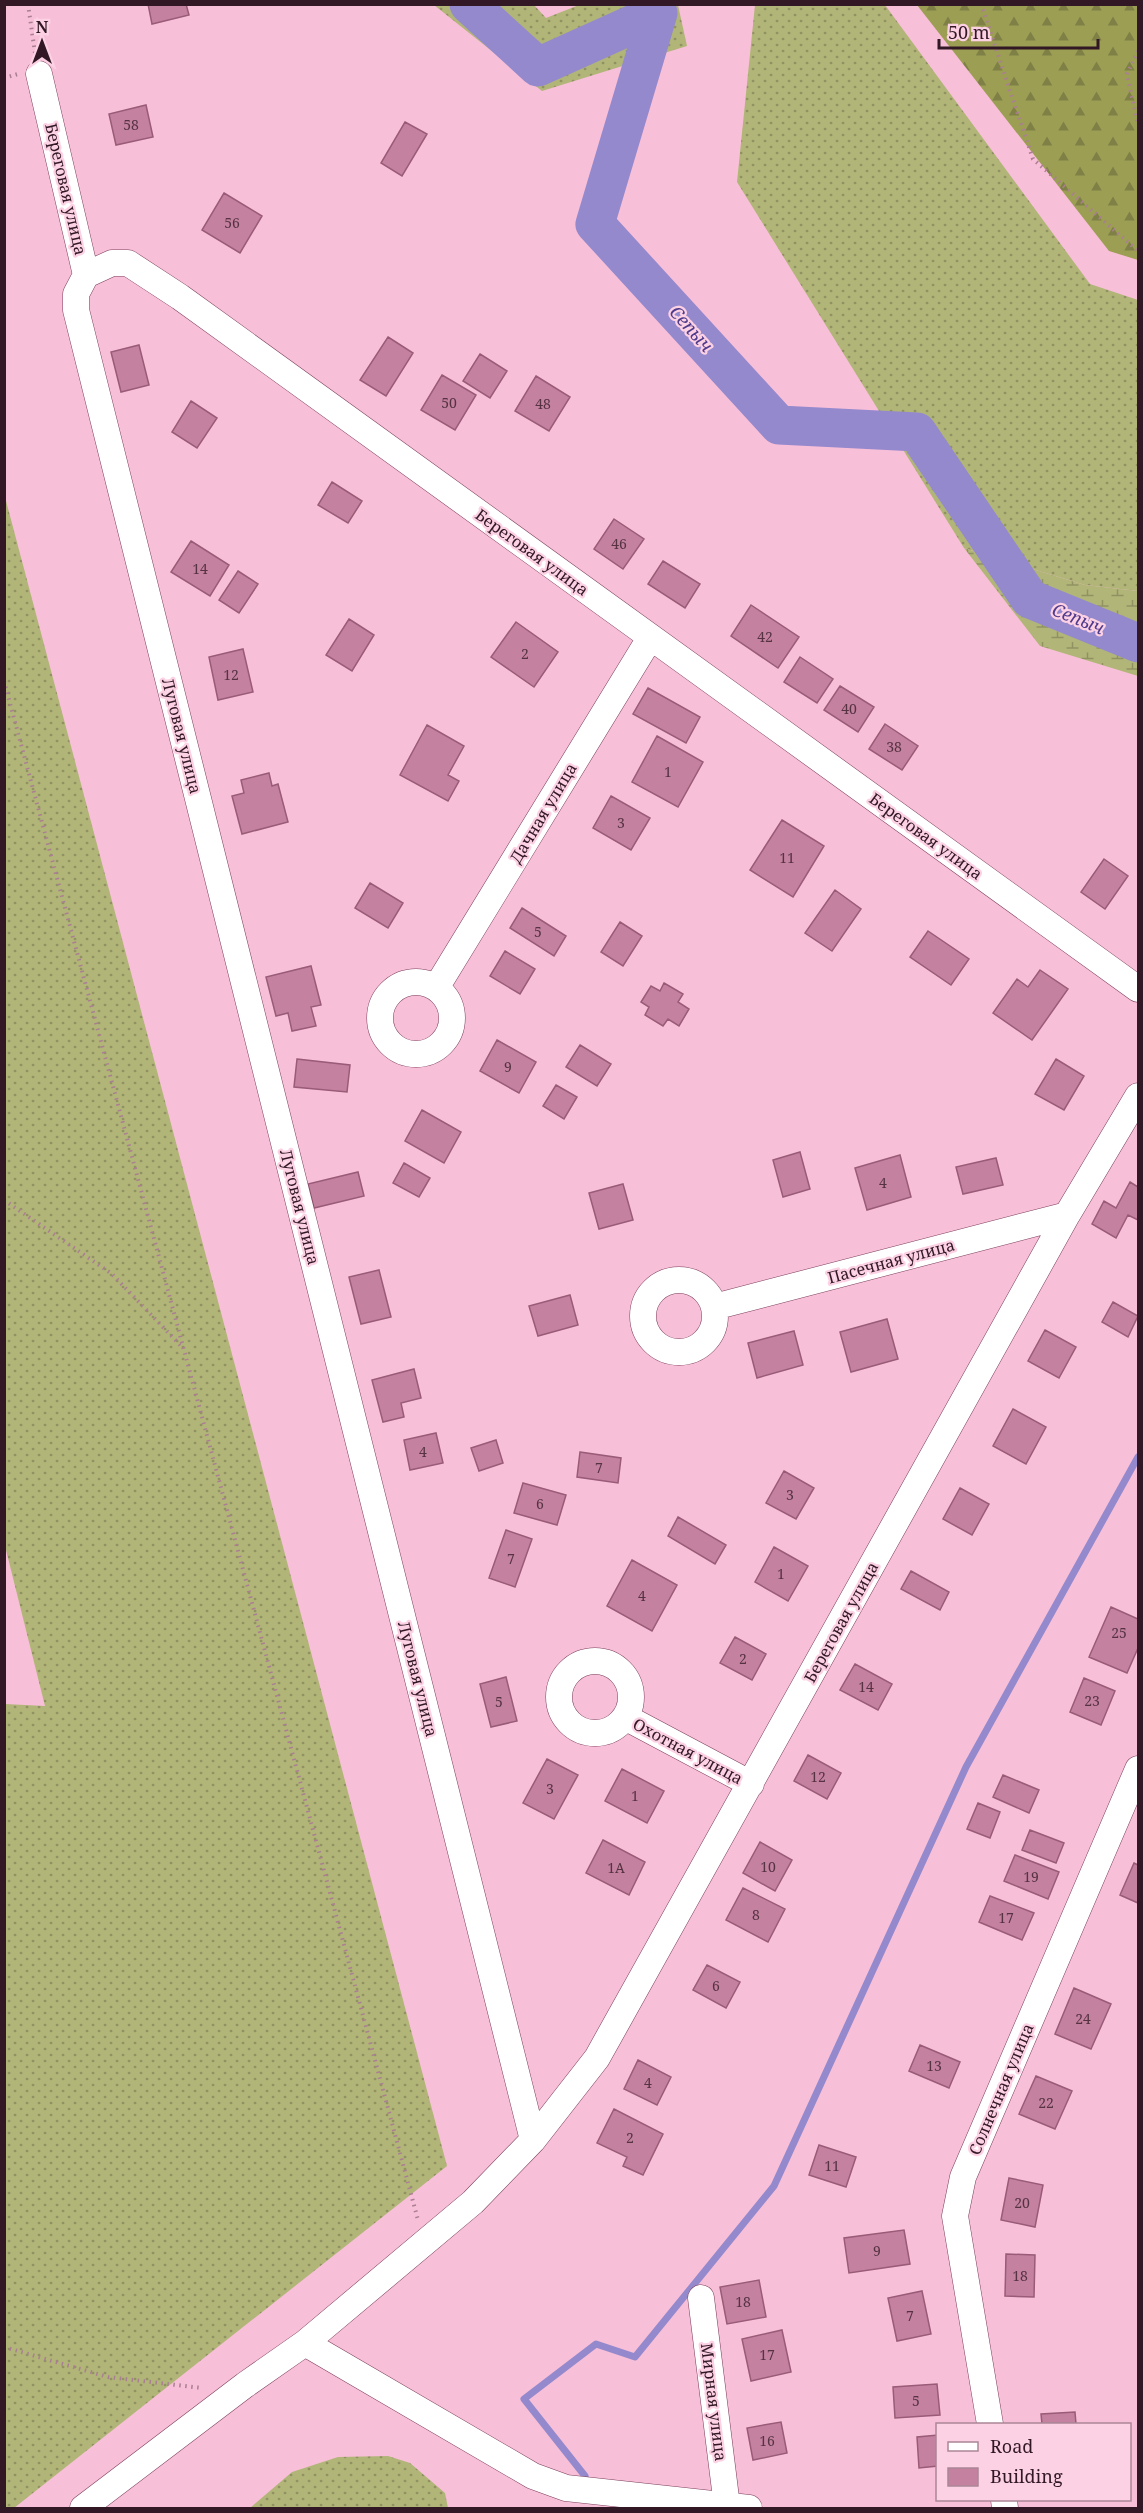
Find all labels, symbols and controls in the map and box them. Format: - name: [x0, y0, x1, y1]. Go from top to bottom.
- north arrow: [12, 12, 72, 72]
- scale bar: [939, 12, 1098, 50]
- text: N: [36, 16, 49, 38]
- text: 50 m: [948, 20, 990, 44]
- house number: 58: [123, 115, 139, 134]
- street label: Береговая улица: [40, 121, 92, 257]
- house number: 56: [224, 213, 240, 232]
- water label: Сепыч: [665, 300, 719, 357]
- house number: 50: [441, 393, 457, 412]
- house number: 48: [535, 394, 551, 413]
- street label: Береговая улица: [471, 503, 593, 601]
- house number: 46: [611, 534, 627, 553]
- house number: 14: [192, 559, 208, 578]
- water label: Сепыч: [1049, 597, 1108, 639]
- house number: 42: [757, 627, 773, 646]
- house number: 2: [521, 644, 529, 663]
- house number: 12: [223, 665, 239, 684]
- street label: Луговая улица: [157, 676, 207, 796]
- house number: 40: [841, 699, 857, 718]
- house number: 38: [886, 737, 902, 756]
- street label: Дачная улица: [504, 759, 582, 867]
- house number: 1: [664, 762, 672, 781]
- street label: Береговая улица: [865, 787, 987, 885]
- house number: 3: [617, 813, 625, 832]
- house number: 11: [779, 848, 795, 867]
- house number: 5: [534, 922, 542, 941]
- house number: 9: [504, 1057, 512, 1076]
- street label: Луговая улица: [275, 1147, 325, 1267]
- house number: 4: [879, 1173, 887, 1192]
- street label: Пасечная улица: [825, 1233, 957, 1289]
- house number: 4: [419, 1442, 427, 1461]
- house number: 7: [595, 1458, 603, 1477]
- house number: 3: [786, 1485, 794, 1504]
- house number: 6: [536, 1494, 544, 1513]
- house number: 7: [507, 1549, 515, 1568]
- street label: Береговая улица: [799, 1558, 883, 1686]
- house number: 1: [777, 1564, 785, 1583]
- house number: 4: [638, 1586, 646, 1605]
- street label: Луговая улица: [393, 1619, 443, 1739]
- house number: 25: [1111, 1623, 1127, 1642]
- house number: 2: [739, 1649, 747, 1668]
- house number: 14: [858, 1677, 874, 1696]
- house number: 23: [1084, 1691, 1100, 1710]
- house number: 5: [495, 1692, 503, 1711]
- street label: Охотная улица: [629, 1713, 747, 1789]
- house number: 12: [810, 1767, 826, 1786]
- house number: 3: [546, 1779, 554, 1798]
- house number: 1: [631, 1786, 639, 1805]
- house number: 10: [760, 1857, 776, 1876]
- house number: 1А: [607, 1858, 625, 1877]
- house number: 19: [1023, 1867, 1039, 1886]
- house number: 8: [752, 1905, 760, 1924]
- house number: 17: [998, 1908, 1014, 1927]
- house number: 6: [712, 1976, 720, 1995]
- house number: 24: [1075, 2009, 1091, 2028]
- street label: Солнечная улица: [963, 2020, 1039, 2158]
- house number: 13: [926, 2056, 942, 2075]
- house number: 4: [644, 2073, 652, 2092]
- house number: 22: [1038, 2093, 1054, 2112]
- house number: 2: [626, 2128, 634, 2147]
- house number: 11: [824, 2156, 840, 2175]
- house number: 20: [1014, 2193, 1030, 2212]
- house number: 9: [873, 2241, 881, 2260]
- house number: 18: [1012, 2266, 1028, 2285]
- house number: 18: [735, 2292, 751, 2311]
- house number: 7: [906, 2306, 914, 2325]
- street label: Мирная улица: [696, 2342, 732, 2462]
- house number: 17: [759, 2345, 775, 2364]
- house number: 5: [912, 2391, 920, 2410]
- legend: [936, 2423, 1131, 2501]
- house number: 16: [759, 2431, 775, 2450]
- text: Road: [990, 2434, 1033, 2458]
- text: Building: [990, 2464, 1063, 2488]

